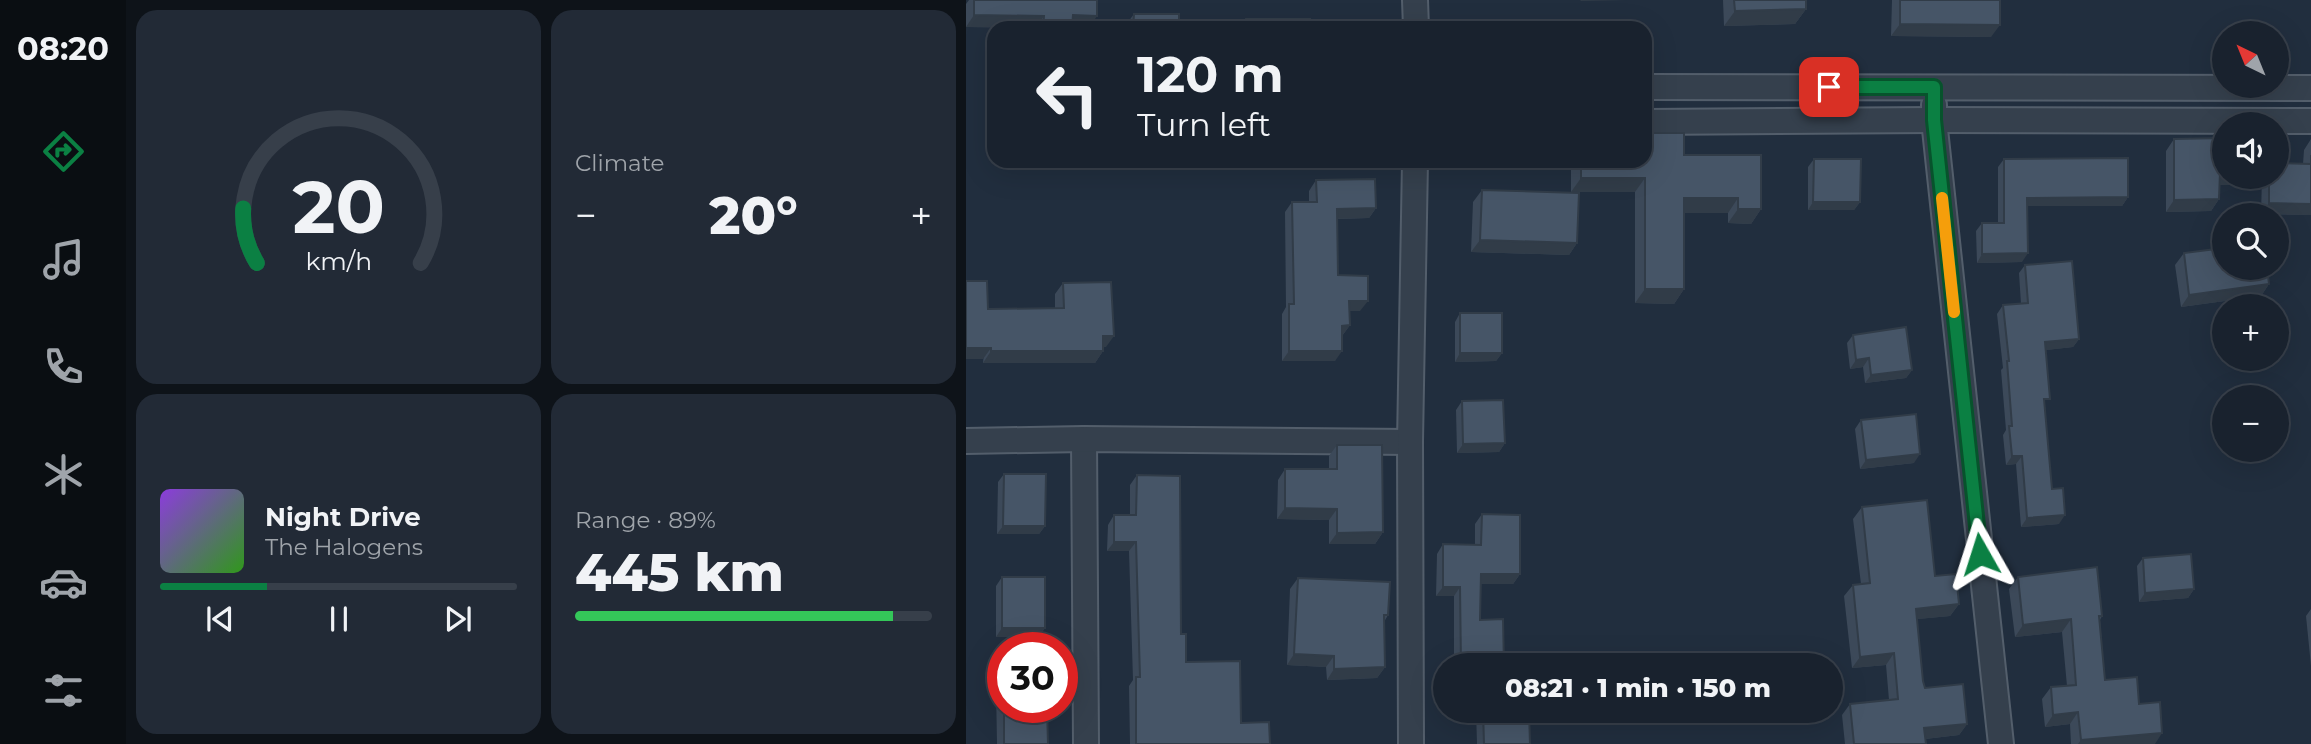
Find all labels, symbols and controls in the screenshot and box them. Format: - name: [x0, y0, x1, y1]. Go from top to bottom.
- north arrow: [2212, 21, 2289, 98]
- map controls: [2212, 21, 2289, 462]
- text: 08:20: [17, 29, 109, 68]
- text: 120 m: [1137, 45, 1284, 104]
- icon: left: [1022, 49, 1113, 140]
- pin: [1799, 57, 1859, 117]
- icon: arrive: [1810, 68, 1848, 106]
- text: Turn left: [1137, 105, 1271, 144]
- button: sound: [2212, 112, 2289, 189]
- icon: directions: [39, 127, 88, 176]
- text: Climate: [575, 149, 664, 177]
- text: 20: [292, 163, 385, 251]
- text: 20°: [709, 184, 798, 247]
- text: −: [575, 192, 597, 239]
- text: +: [910, 192, 932, 239]
- button: search: [2212, 203, 2289, 280]
- icon: music: [39, 235, 88, 284]
- text: km/h: [305, 246, 372, 276]
- button: +: [2212, 294, 2289, 371]
- icon: phone: [39, 342, 88, 391]
- button: −: [2212, 385, 2289, 462]
- icon: climate: [39, 450, 88, 499]
- text: Night Drive: [265, 501, 421, 533]
- text: Range · 89%: [575, 506, 716, 534]
- position arrow: [1943, 517, 2017, 591]
- text: The Halogens: [265, 533, 423, 561]
- text: 445 km: [575, 541, 784, 604]
- icon: car: [39, 558, 88, 607]
- icon: previous: [201, 600, 239, 638]
- icon: pause: [320, 600, 358, 638]
- icon: next: [439, 600, 477, 638]
- speed limit sign: 30: [987, 632, 1078, 723]
- icon: filters: [39, 666, 88, 715]
- text: 08:21 · 1 min · 150 m: [1505, 672, 1771, 704]

